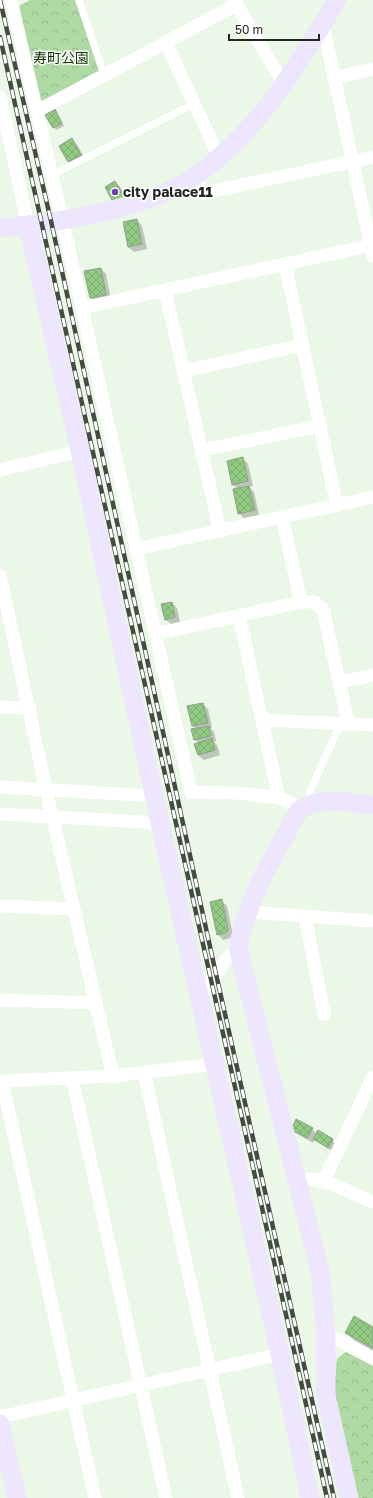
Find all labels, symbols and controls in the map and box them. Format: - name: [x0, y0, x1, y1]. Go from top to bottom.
- scale bar: [229, 16, 319, 42]
- text: 50 m: [235, 22, 263, 37]
- park label: 寿町公園: [33, 49, 89, 66]
- place label: city palace11: [123, 183, 213, 200]
- marker: city palace11: [110, 187, 120, 197]

